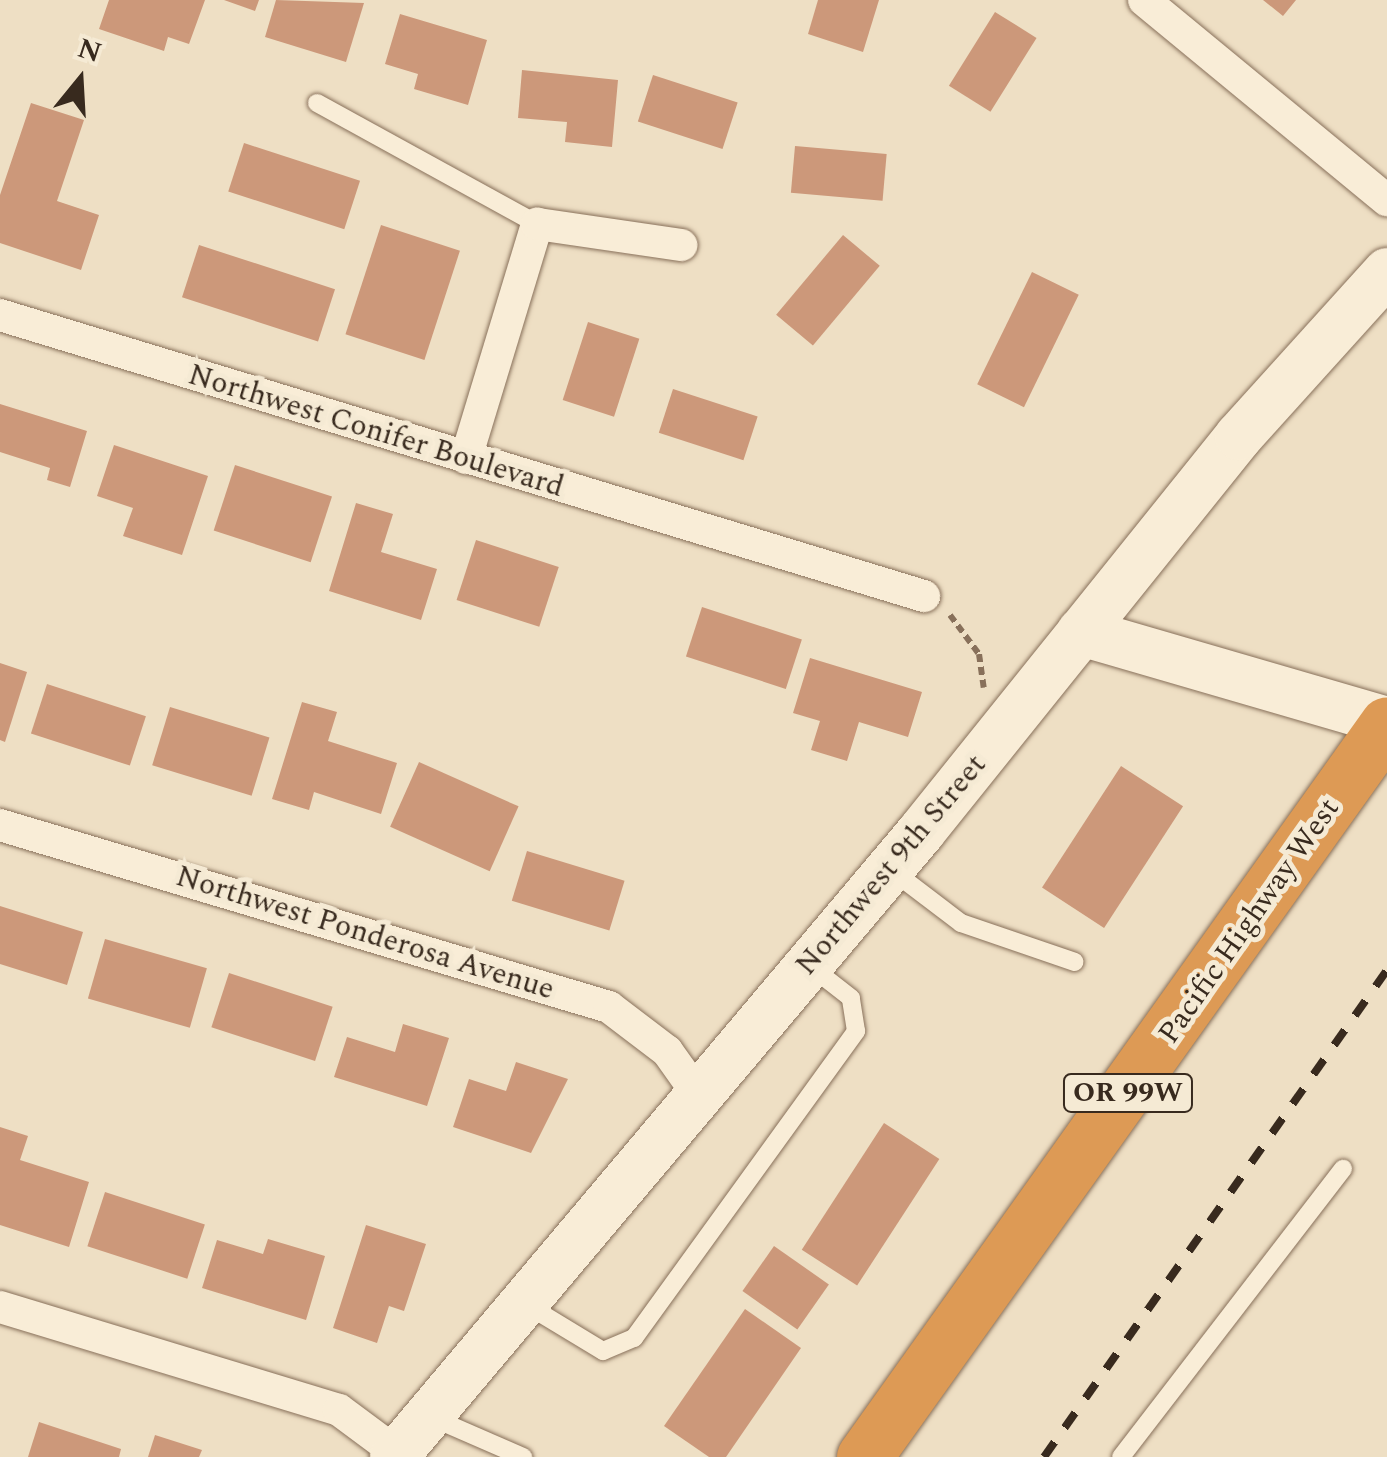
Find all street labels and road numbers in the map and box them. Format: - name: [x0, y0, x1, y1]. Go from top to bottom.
- street label: Northwest Conifer Boulevard: [184, 357, 568, 505]
- street label: Northwest 9th Street: [788, 747, 994, 983]
- street label: Pacific Highway West: [1151, 791, 1347, 1051]
- street label: Northwest Ponderosa Avenue: [172, 858, 558, 1008]
- road number: OR 99W: [1060, 1070, 1196, 1116]

